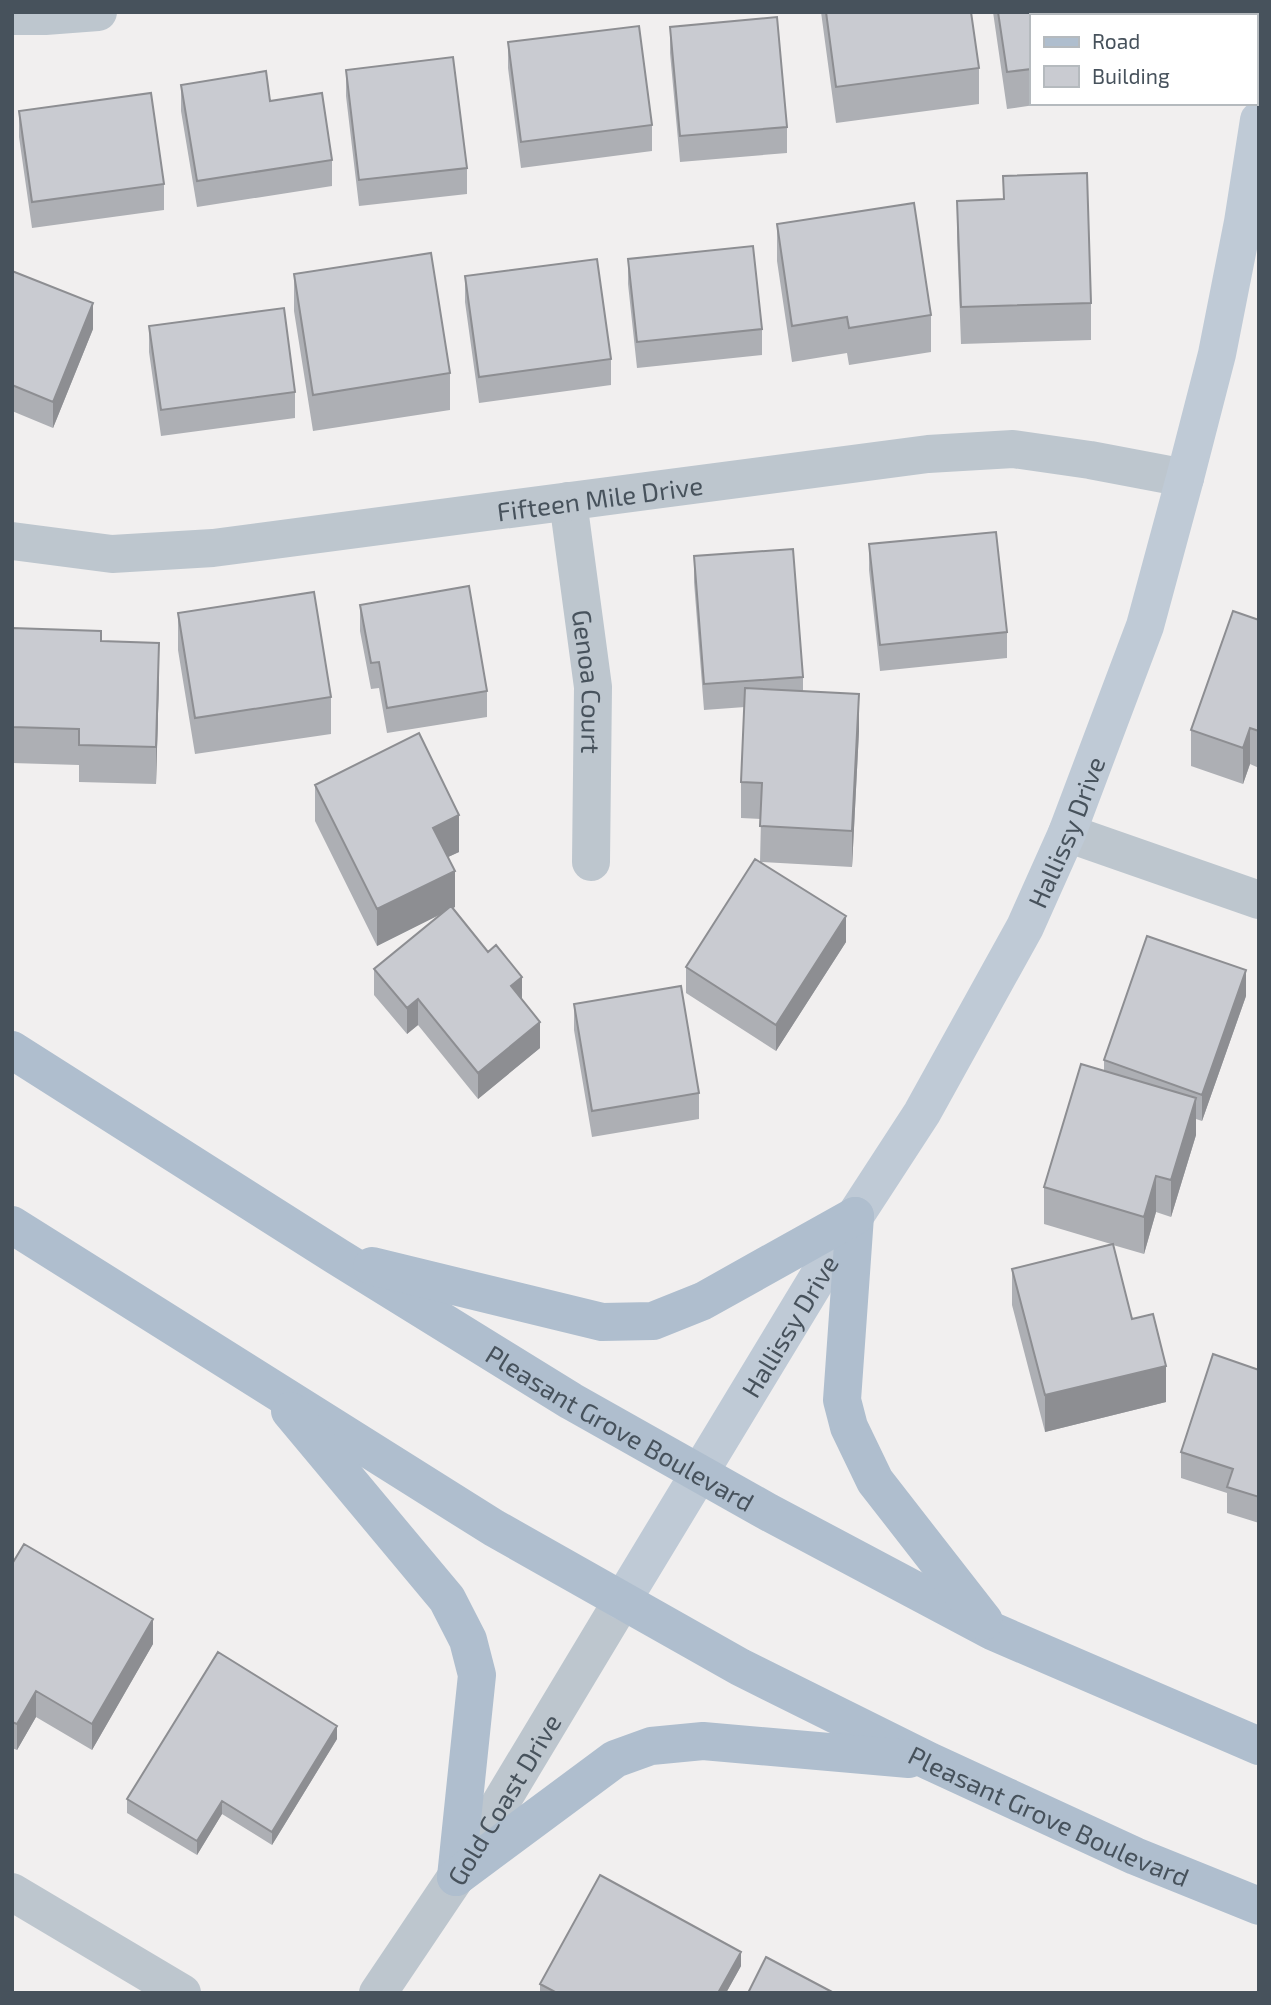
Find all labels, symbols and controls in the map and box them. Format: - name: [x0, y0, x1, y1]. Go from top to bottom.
- legend: [1030, 14, 1257, 105]
- text: Road: [1092, 28, 1140, 53]
- text: Building: [1092, 63, 1170, 88]
- street label: Fifteen Mile Drive: [495, 468, 705, 526]
- street label: Genoa Court: [567, 607, 609, 754]
- street label: Hallissy Drive: [1020, 752, 1110, 912]
- street label: Hallissy Drive: [734, 1249, 844, 1402]
- street label: Pleasant Grove Boulevard: [481, 1337, 760, 1517]
- street label: Gold Coast Drive: [440, 1708, 566, 1890]
- street label: Pleasant Grove Boulevard: [904, 1738, 1194, 1892]

